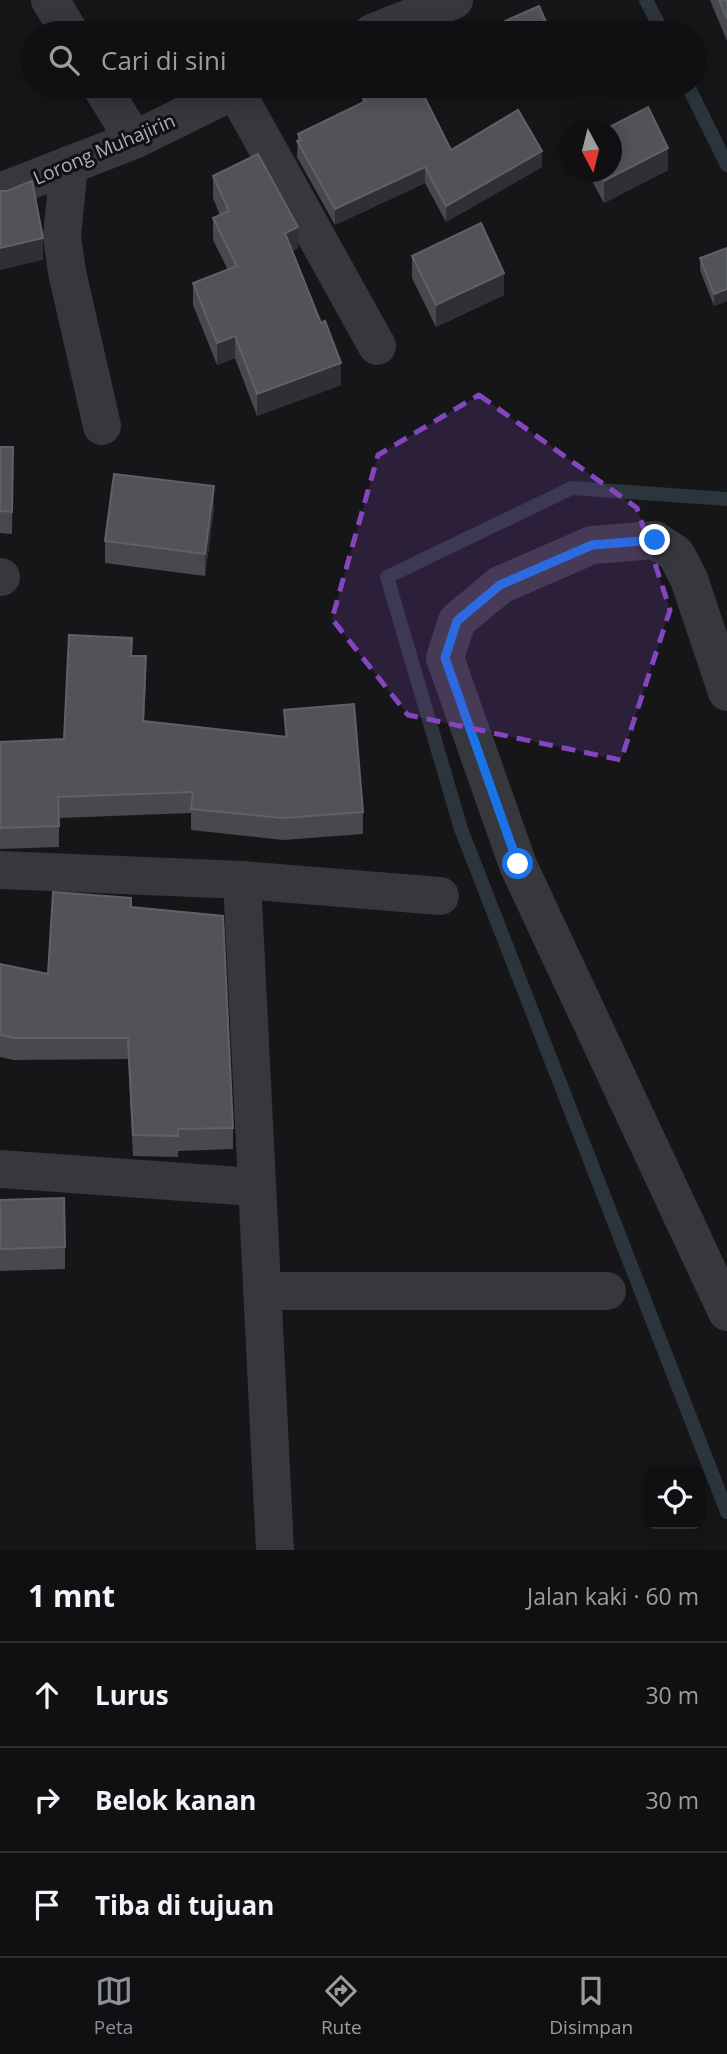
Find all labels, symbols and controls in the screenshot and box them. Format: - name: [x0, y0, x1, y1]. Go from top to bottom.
- search box: [21, 21, 706, 98]
- icon: search: [45, 41, 83, 79]
- text: Cari di sini: [101, 42, 226, 78]
- street label: Lorong Muhajirin: [29, 107, 179, 191]
- north arrow: [559, 119, 622, 182]
- route end: [639, 524, 670, 555]
- route start: [502, 848, 533, 879]
- map controls: [643, 1466, 706, 1529]
- button: locate: [643, 1466, 706, 1529]
- text: 1 mnt: [28, 1575, 115, 1616]
- text: Jalan kaki · 60 m: [527, 1580, 699, 1612]
- icon: ahead: [28, 1676, 66, 1714]
- text: Lurus: [95, 1677, 169, 1713]
- text: 30 m: [645, 1679, 699, 1711]
- icon: right: [28, 1781, 66, 1819]
- text: Belok kanan: [95, 1782, 256, 1818]
- text: 30 m: [645, 1784, 699, 1816]
- icon: arrive: [28, 1886, 66, 1924]
- text: Tiba di tujuan: [95, 1887, 274, 1923]
- tab: Peta: [94, 1972, 133, 2040]
- tab: Rute: [321, 1972, 362, 2040]
- tab: Disimpan: [549, 1972, 633, 2040]

